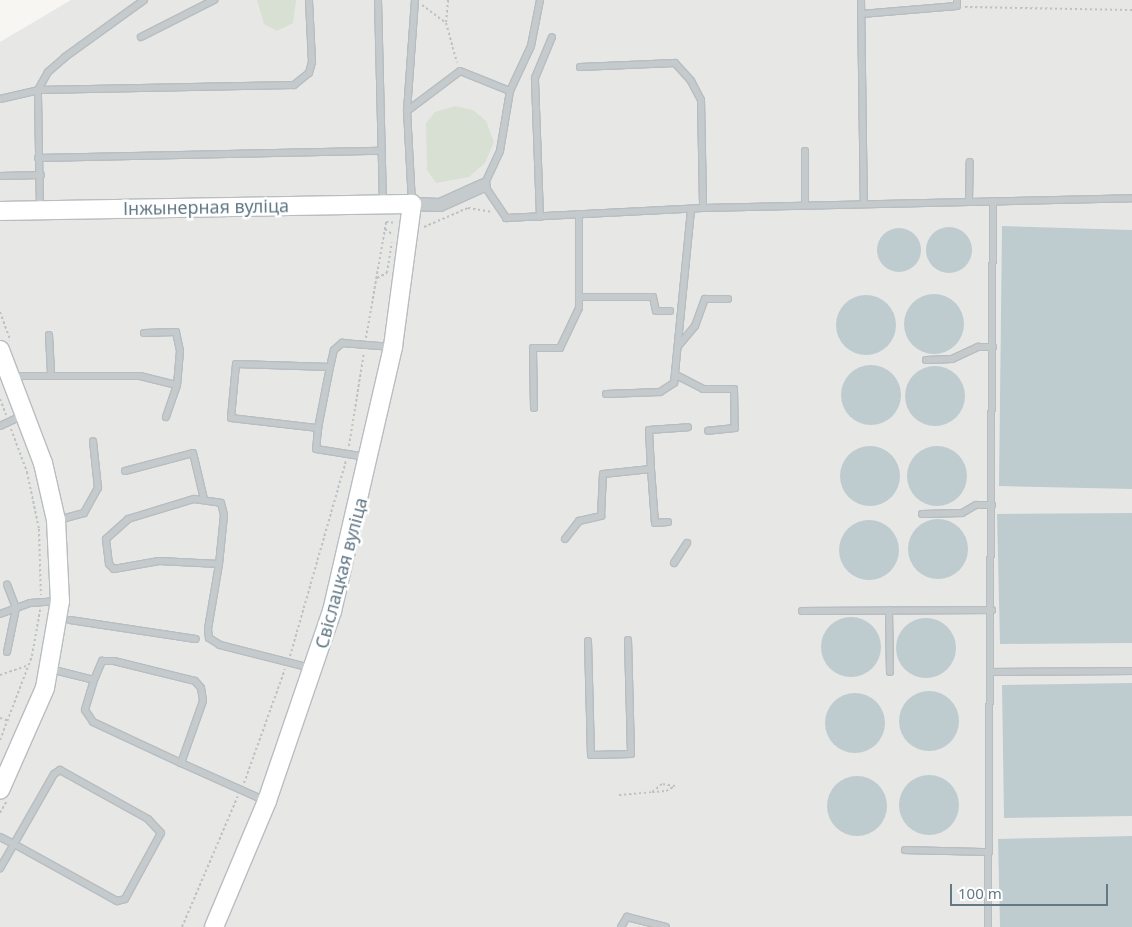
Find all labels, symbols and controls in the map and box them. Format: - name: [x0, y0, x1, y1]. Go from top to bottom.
- street label: Інжынерная вуліца: [123, 195, 289, 219]
- street label: Свіслацкая вуліца: [310, 495, 372, 651]
- scale bar: [952, 874, 1110, 906]
- text: 100 m: [958, 883, 1002, 903]

